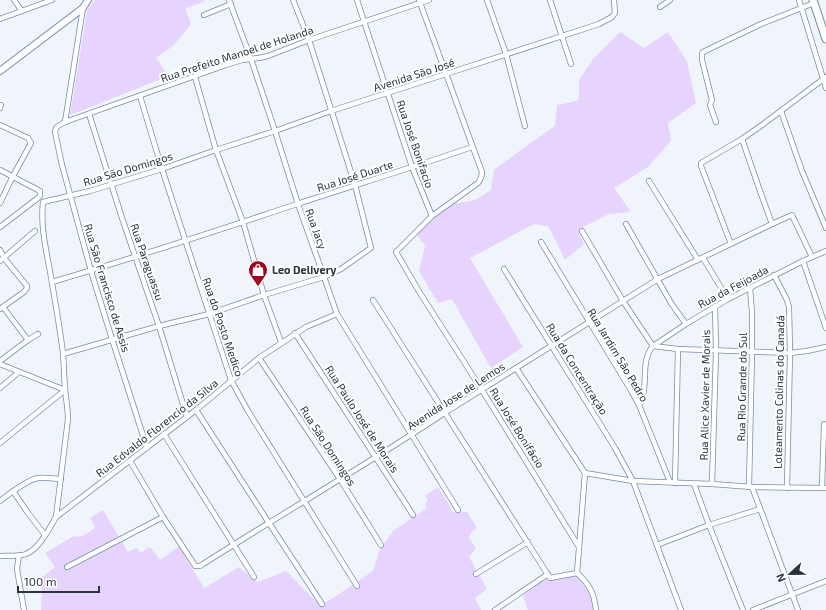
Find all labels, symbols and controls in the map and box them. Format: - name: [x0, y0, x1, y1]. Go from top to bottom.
- street label: Rua Prefeito Manoel de Holanda: [159, 23, 315, 84]
- street label: Avenida São José: [372, 55, 456, 94]
- street label: Rua José Bonifacio: [394, 98, 437, 189]
- street label: Rua São Domingos: [82, 149, 174, 188]
- street label: Rua José Duarte: [315, 157, 395, 194]
- street label: Rua Jacy: [303, 207, 330, 251]
- street label: Rua São Francisco de Assis: [82, 222, 133, 354]
- street label: Rua Paraguassu: [128, 222, 167, 302]
- shop icon: Leo Delivery: [247, 259, 269, 287]
- street label: Rua da Feijoada: [695, 262, 771, 312]
- place label: Leo Delivery: [272, 263, 337, 277]
- street label: Rua do Posto Medico: [200, 276, 247, 378]
- street label: Rua Jardim São Pedro: [585, 306, 651, 404]
- street label: Loteamento Colinas do Canadá: [771, 315, 786, 469]
- street label: Rua da Concentração: [543, 321, 611, 417]
- street label: Rua Alice Xavier de Morais: [697, 329, 712, 461]
- street label: Rua Rio Grande do Sul: [734, 332, 749, 442]
- street label: Avenida Jose de Lemos: [405, 359, 507, 432]
- street label: Rua Paulo José de Morais: [323, 363, 402, 475]
- street label: Rua Edvaldo Florencio da Silva: [93, 376, 220, 479]
- street label: Rua José Bonifácio: [488, 385, 547, 470]
- street label: Rua São Domingos: [298, 403, 359, 488]
- north arrow: [770, 554, 810, 594]
- scale bar: [18, 568, 99, 594]
- text: N: [773, 572, 788, 584]
- text: 100 m: [24, 574, 56, 588]

